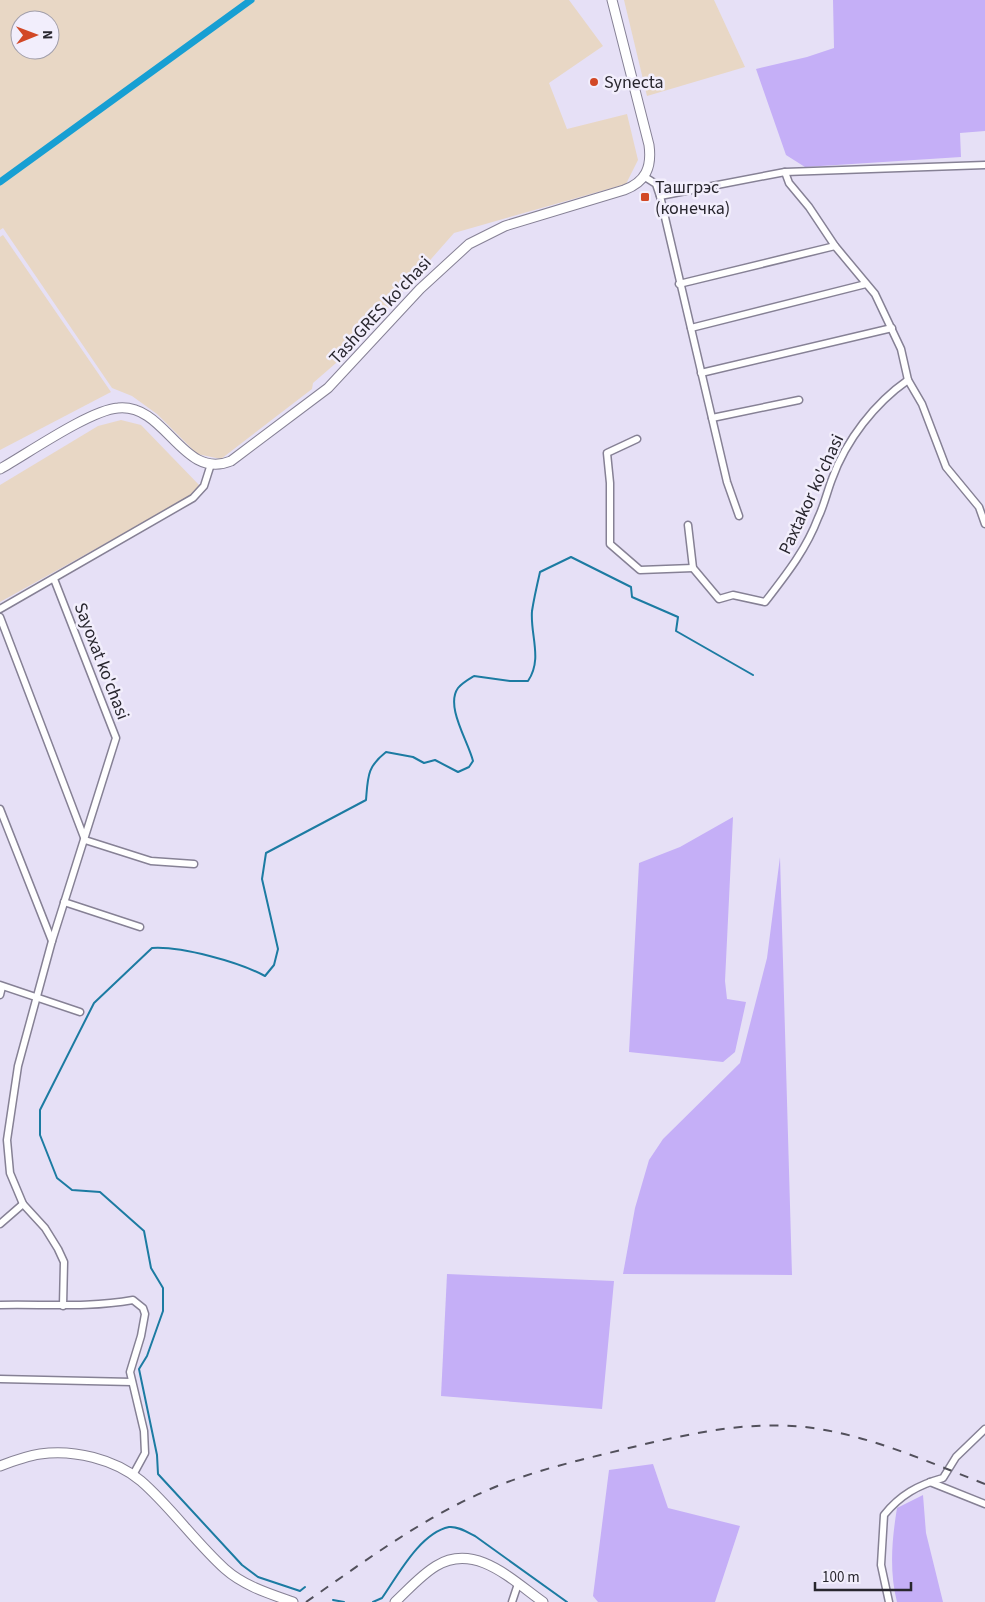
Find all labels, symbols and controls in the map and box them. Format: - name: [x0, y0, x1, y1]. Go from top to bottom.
- north arrow: [10, 10, 60, 60]
- text: N: [37, 30, 57, 40]
- place label: Synecta: [604, 70, 664, 95]
- marker: Synecta: [588, 76, 600, 88]
- place label: Ташгрэс (конечка): [655, 175, 730, 221]
- marker: Ташгрэс (конечка): [639, 191, 651, 203]
- street label: TashGRES ko'chasi: [324, 251, 437, 370]
- street label: Paxtakor ko'chasi: [773, 430, 850, 558]
- street label: Sayoxat ko'chasi: [68, 599, 135, 723]
- scale bar: [815, 1560, 911, 1592]
- text: 100 m: [822, 1567, 860, 1588]

